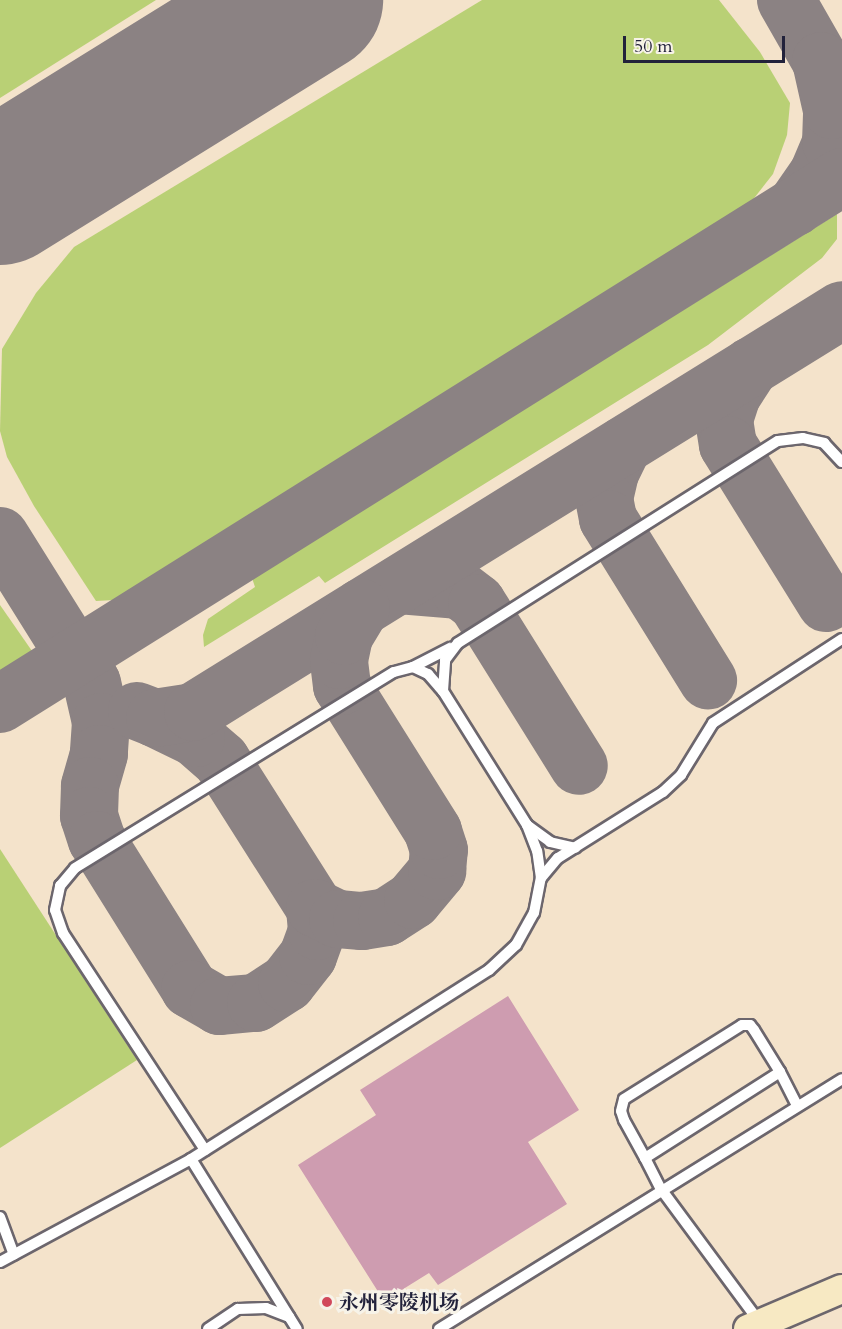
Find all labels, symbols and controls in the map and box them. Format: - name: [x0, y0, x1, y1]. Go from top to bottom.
- scale bar: [626, 24, 788, 62]
- text: 50 m: [634, 34, 673, 59]
- place label: 永州零陵机场: [339, 1290, 459, 1314]
- marker: 永州零陵机场: [320, 1295, 334, 1309]

